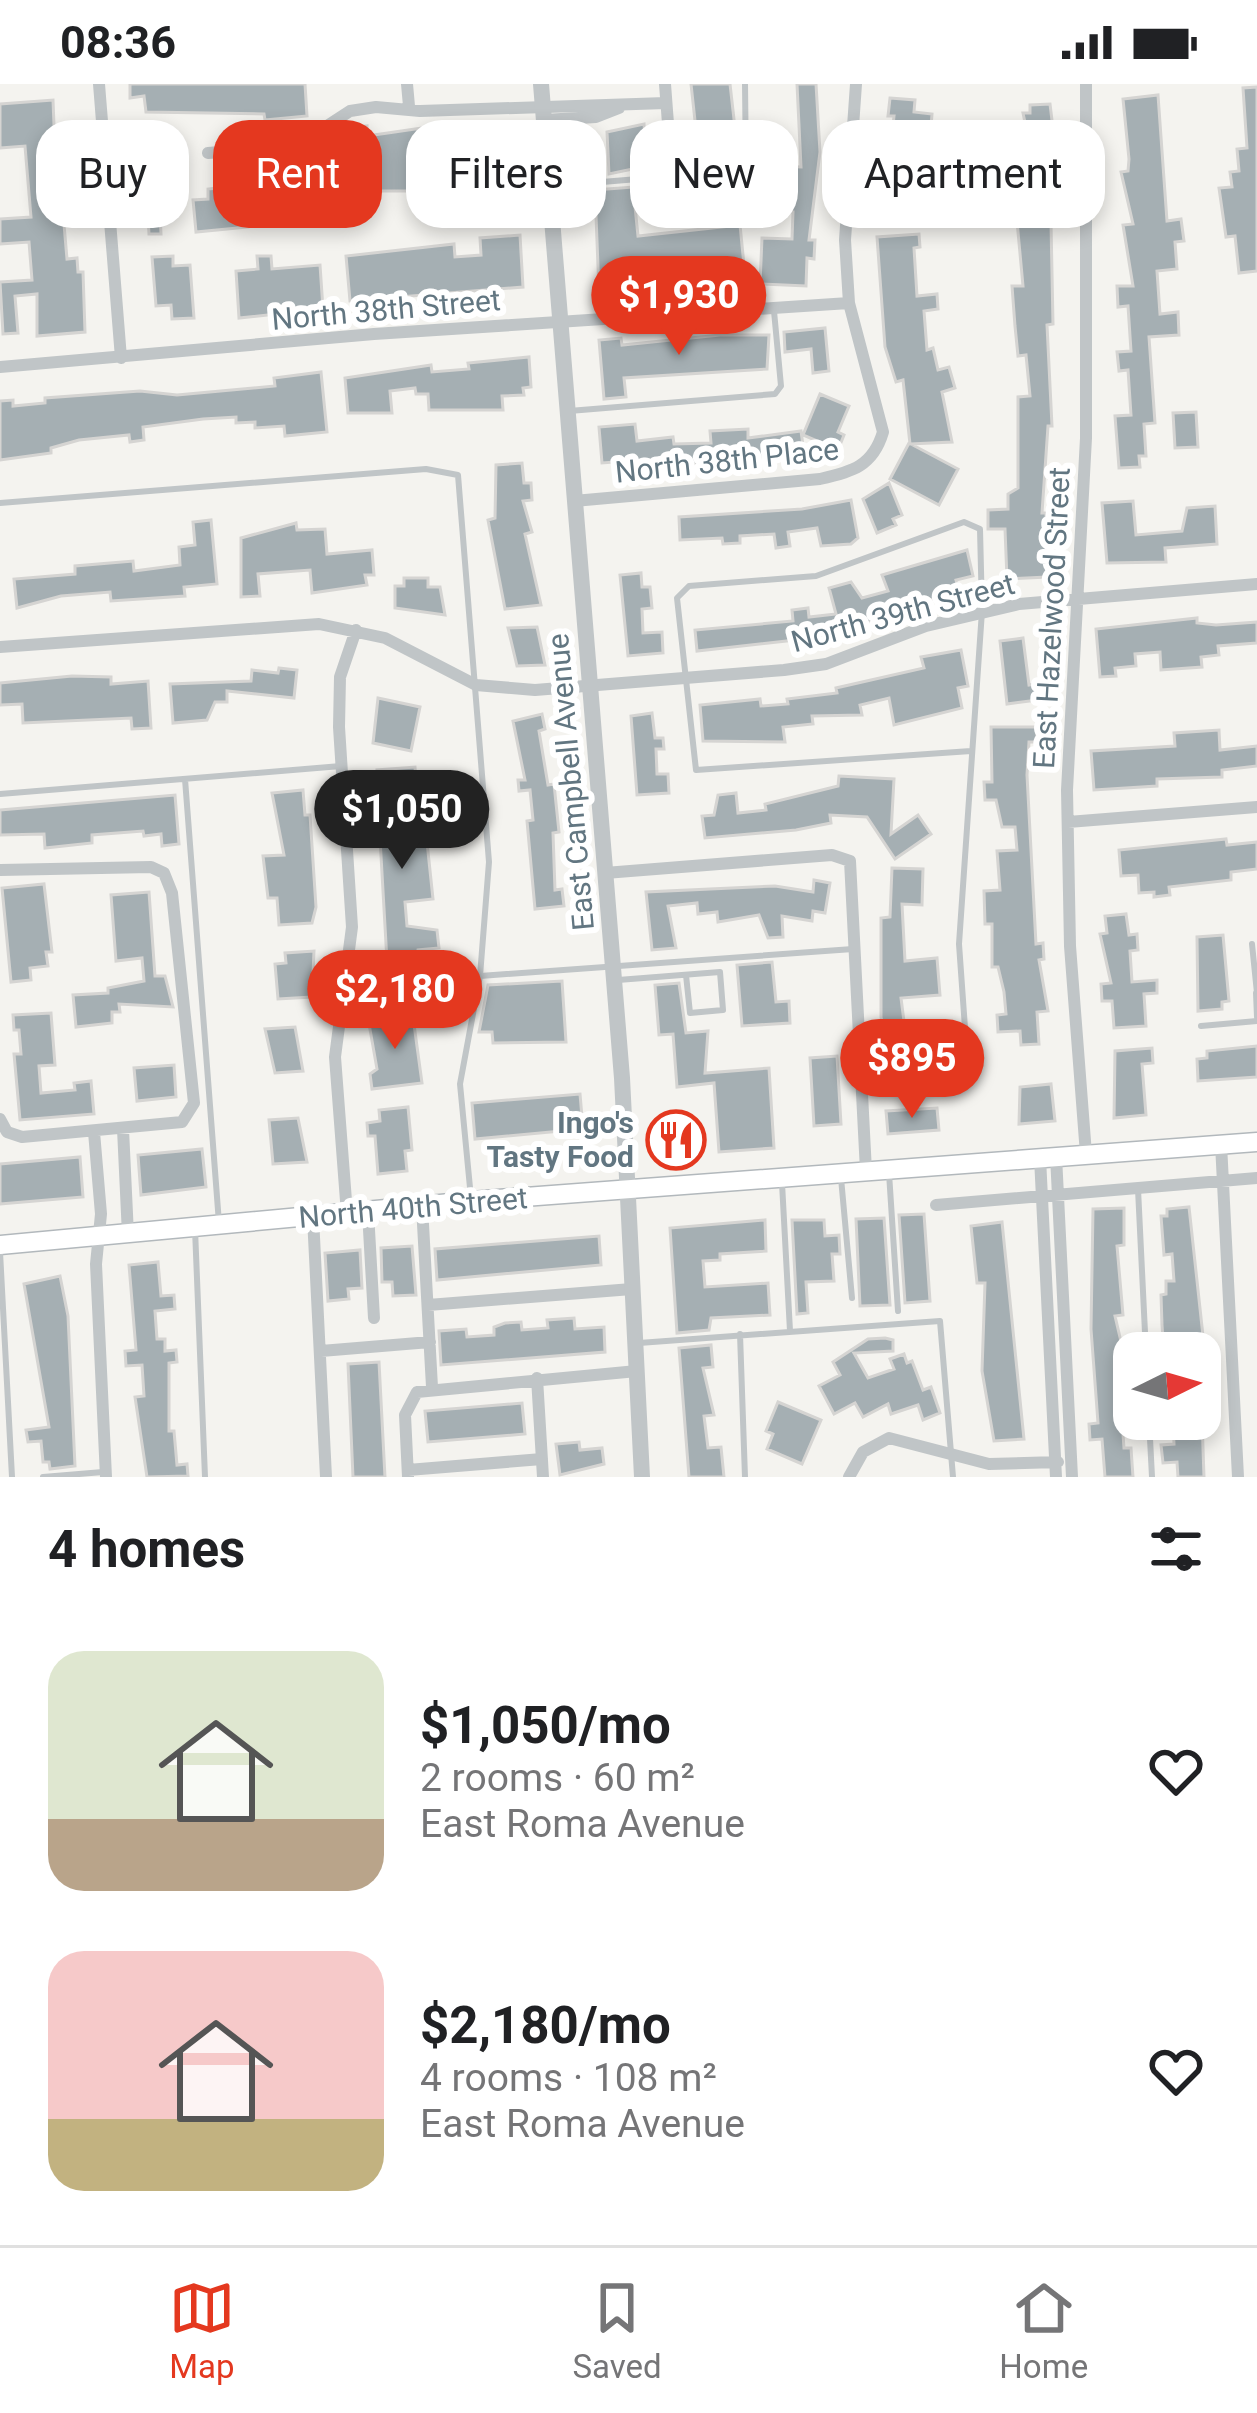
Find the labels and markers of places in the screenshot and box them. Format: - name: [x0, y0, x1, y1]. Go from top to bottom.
- pin: $1,930: [581, 256, 777, 358]
- pin: $1,050: [304, 770, 500, 872]
- pin: $2,180: [297, 950, 493, 1052]
- pin: $895: [841, 1019, 983, 1121]
- place label: Ingo's Tasty Food: [487, 1105, 634, 1174]
- restaurant icon: Ingo's Tasty Food: [645, 1109, 707, 1171]

